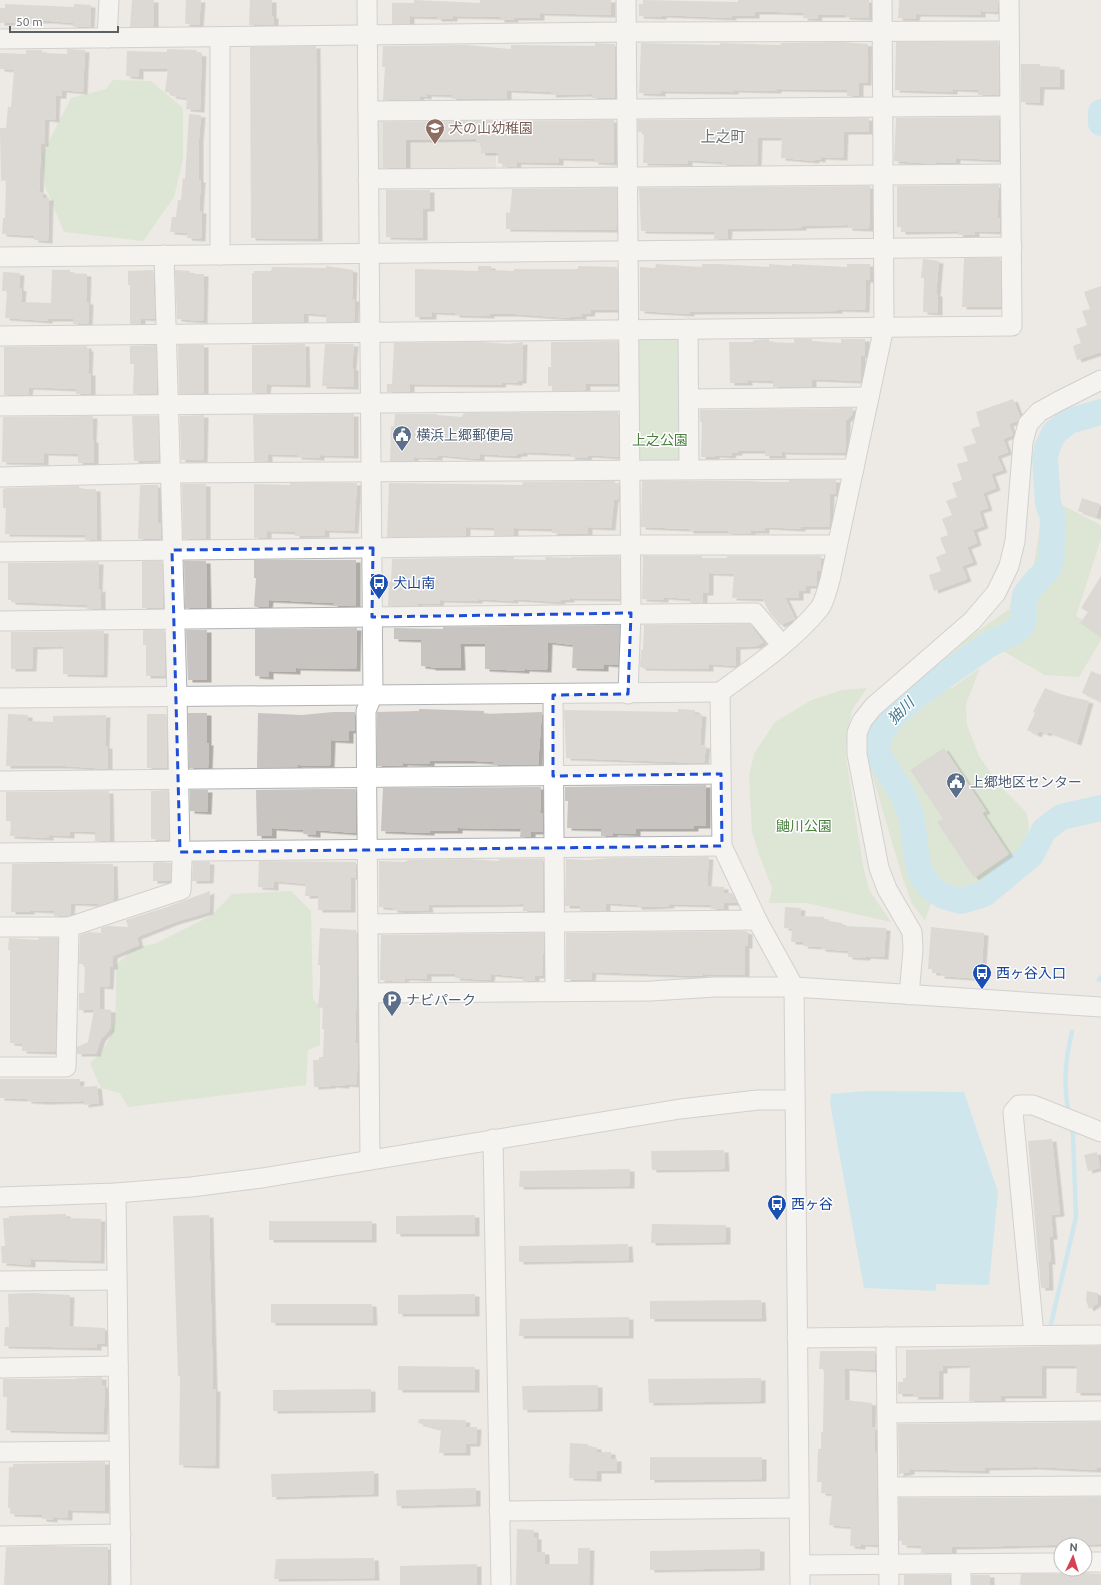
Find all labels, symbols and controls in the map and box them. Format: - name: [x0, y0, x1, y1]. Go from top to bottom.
- scale bar: [10, 8, 118, 34]
- text: 50 m: [16, 15, 43, 28]
- school or university icon: 犬の山幼稚園: [424, 117, 446, 145]
- place label: 犬の山幼稚園: [449, 120, 533, 136]
- district label: 上之町: [700, 128, 746, 145]
- public building icon: 横浜上郷郵便局: [391, 424, 413, 452]
- place label: 横浜上郷郵便局: [416, 427, 514, 443]
- park label: 上之公園: [632, 432, 688, 448]
- bus stop icon: 犬山南: [368, 572, 390, 600]
- place label: 犬山南: [393, 575, 435, 591]
- water label: 㹨川: [884, 693, 919, 727]
- public building icon: 上郷地区センター: [945, 771, 967, 799]
- place label: 上郷地区センター: [970, 774, 1082, 790]
- park label: 鼬川公園: [776, 818, 832, 834]
- bus stop icon: 西ヶ谷入口: [971, 962, 993, 990]
- place label: 西ヶ谷入口: [996, 965, 1066, 981]
- parking icon: ナビパーク: [381, 989, 403, 1017]
- place label: ナビパーク: [406, 992, 476, 1008]
- bus stop icon: 西ヶ谷: [766, 1193, 788, 1221]
- place label: 西ヶ谷: [791, 1196, 833, 1212]
- north arrow: [1053, 1537, 1093, 1577]
- text: N: [1069, 1541, 1078, 1553]

